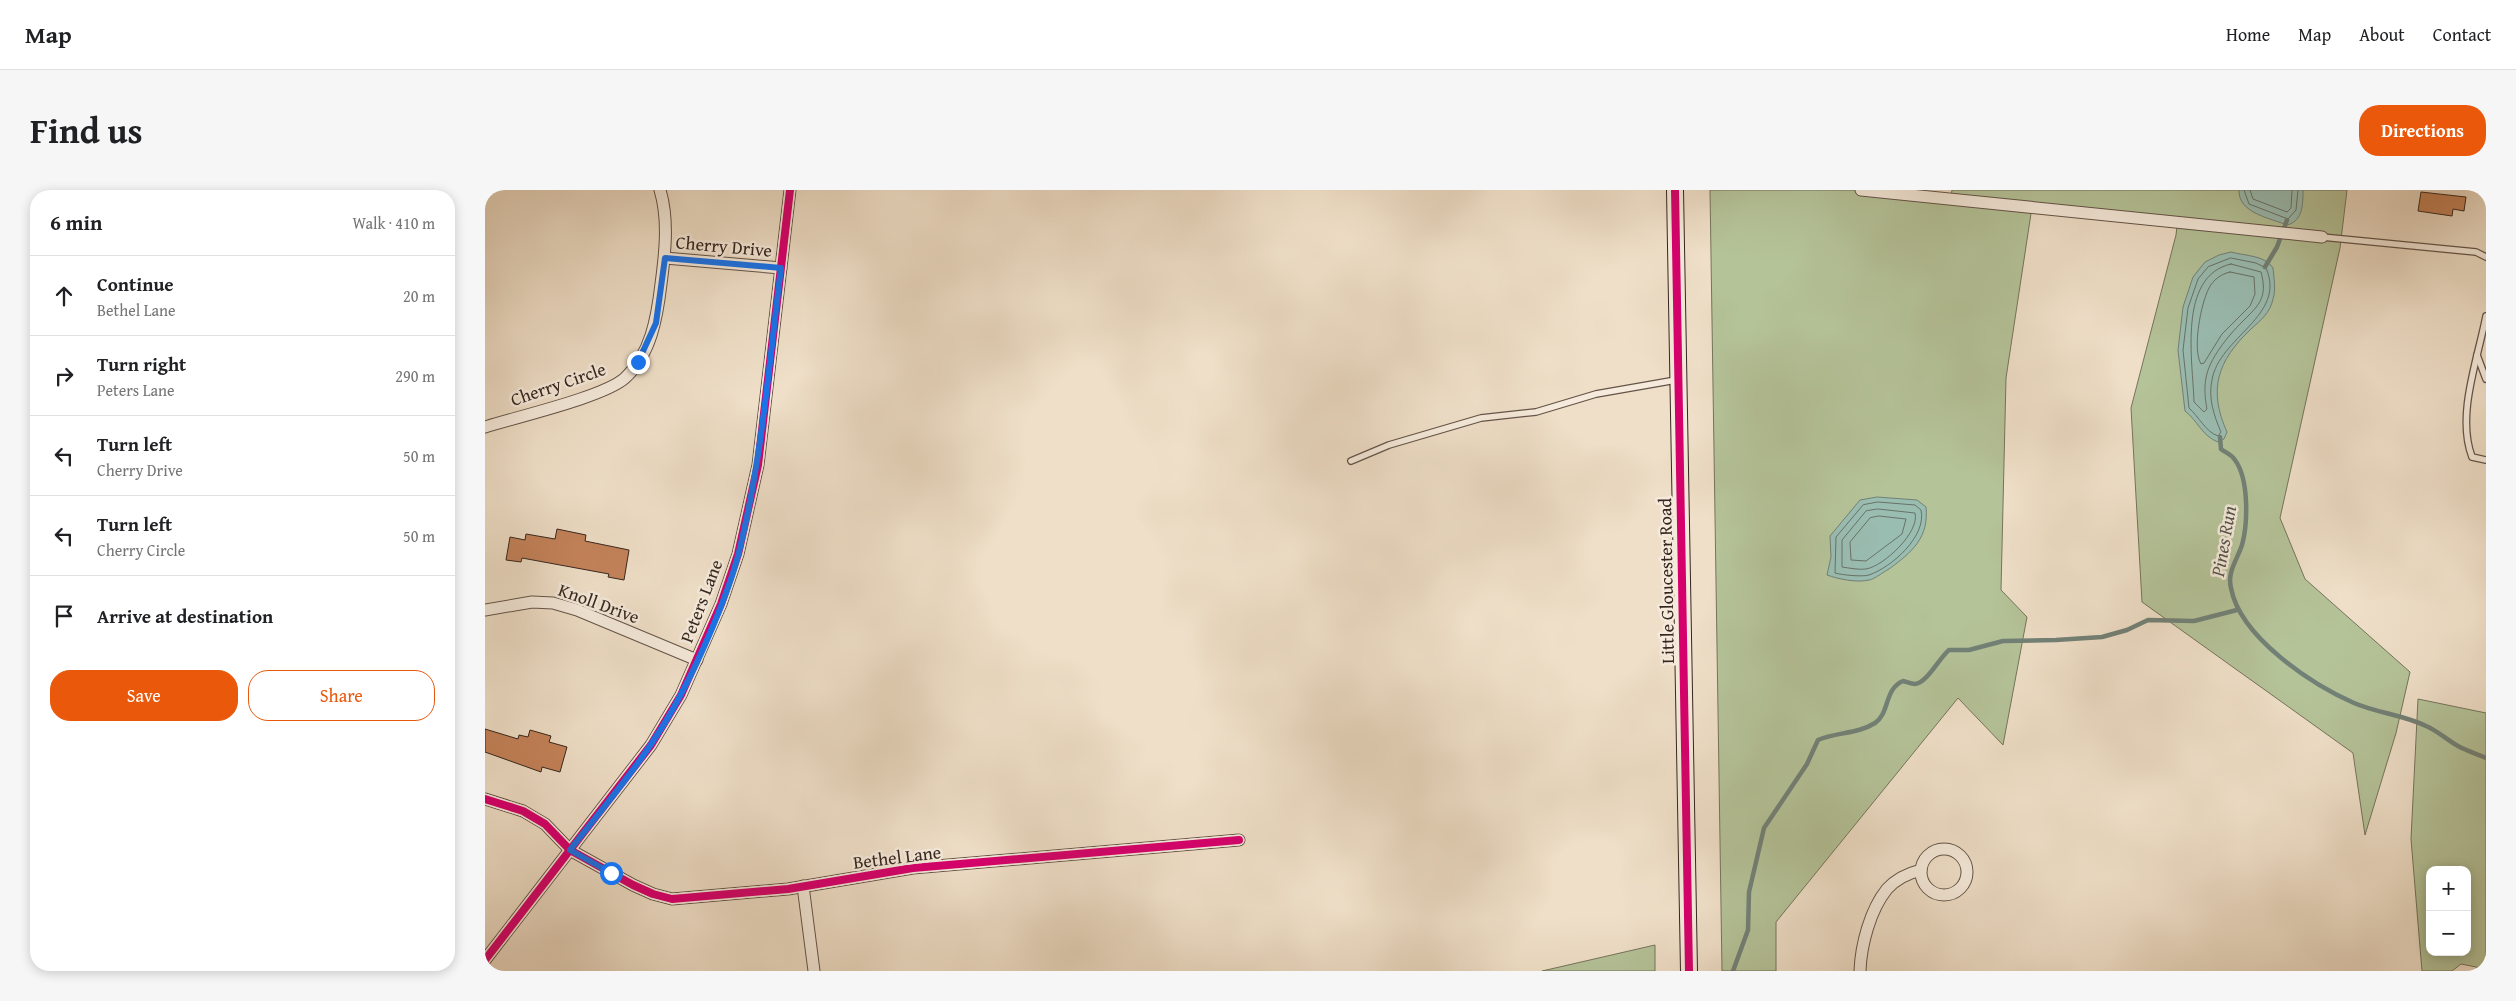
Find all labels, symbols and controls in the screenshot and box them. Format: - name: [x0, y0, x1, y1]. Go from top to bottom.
- text: Map: [25, 17, 72, 52]
- text: Home: [2226, 21, 2270, 48]
- text: Map: [2298, 21, 2331, 48]
- text: About: [2359, 21, 2405, 48]
- text: Contact: [2433, 21, 2491, 48]
- text: Find us: [30, 105, 143, 156]
- button: Directions: [2359, 105, 2486, 156]
- text: 6 min: [50, 207, 102, 238]
- text: Walk · 410 m: [352, 211, 435, 235]
- street label: Cherry Drive: [675, 228, 773, 264]
- text: Continue: [97, 270, 174, 298]
- icon: ahead: [50, 282, 78, 310]
- text: 20 m: [403, 284, 435, 308]
- text: Bethel Lane: [97, 298, 176, 322]
- text: Turn right: [97, 350, 186, 378]
- route end: [627, 351, 650, 374]
- street label: Cherry Circle: [507, 355, 609, 413]
- icon: right: [50, 362, 78, 390]
- text: 290 m: [395, 364, 435, 388]
- text: Peters Lane: [97, 378, 175, 402]
- text: Turn left: [97, 430, 172, 458]
- icon: left: [50, 442, 78, 470]
- text: 50 m: [403, 444, 435, 468]
- text: Cherry Drive: [97, 458, 183, 482]
- street label: Little Gloucester Road: [1651, 497, 1681, 664]
- water label: Pines Run: [2203, 503, 2243, 580]
- text: Turn left: [97, 510, 172, 538]
- icon: left: [50, 522, 78, 550]
- text: 50 m: [403, 524, 435, 548]
- text: Cherry Circle: [97, 538, 185, 562]
- street label: Peters Lane: [673, 555, 729, 647]
- street label: Knoll Drive: [555, 576, 643, 630]
- icon: arrive: [50, 602, 78, 630]
- text: Arrive at destination: [97, 602, 273, 630]
- button: Save: [50, 670, 238, 721]
- button: Share: [248, 670, 435, 721]
- street label: Bethel Lane: [851, 838, 943, 876]
- route start: [600, 862, 623, 885]
- map controls: [2426, 866, 2471, 956]
- button: +: [2426, 866, 2471, 911]
- button: −: [2426, 911, 2471, 956]

